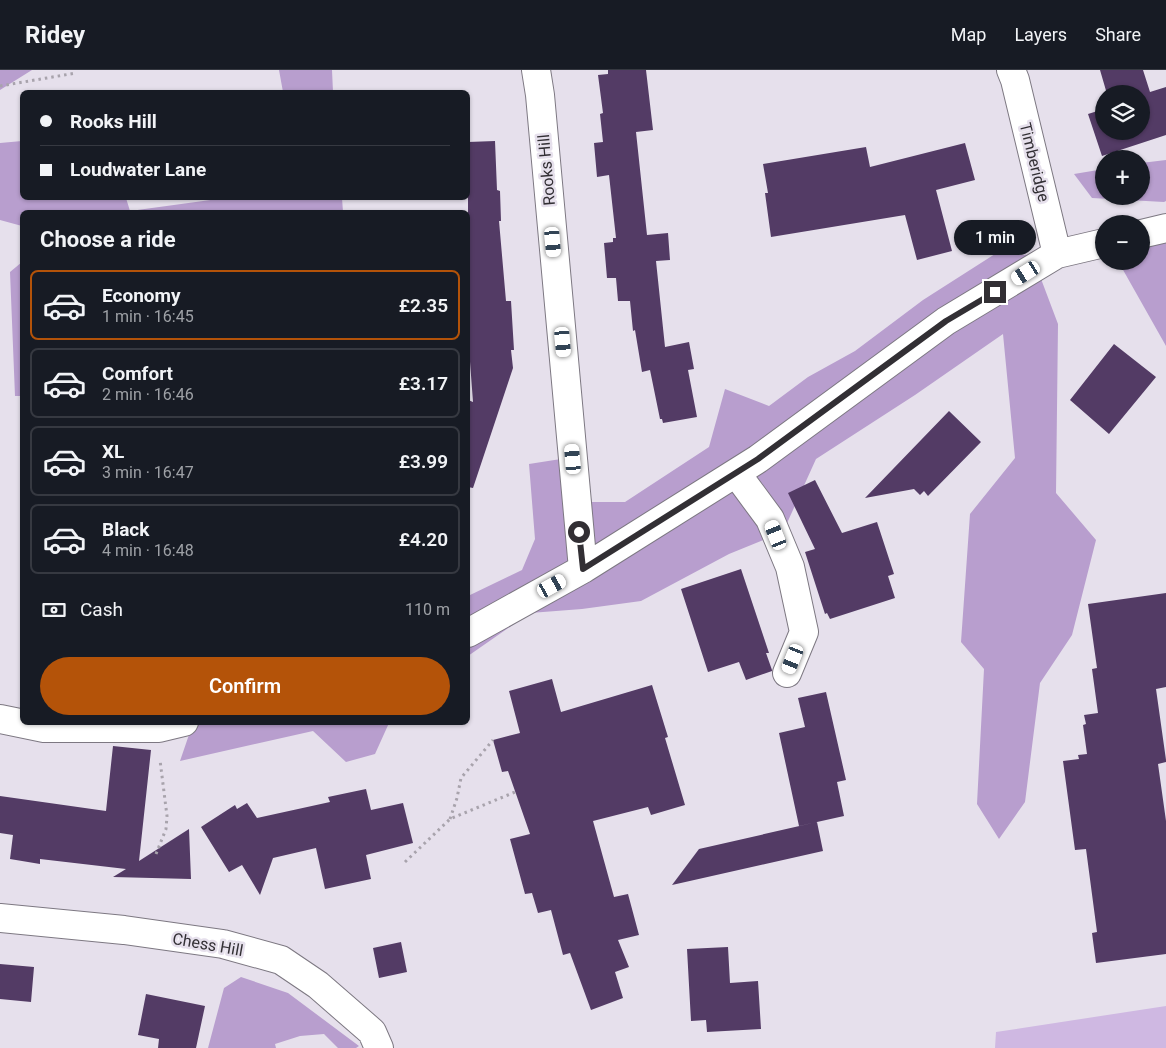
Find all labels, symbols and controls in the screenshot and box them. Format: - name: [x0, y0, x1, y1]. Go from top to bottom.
- text: Ridey: [25, 21, 85, 49]
- text: Map: [951, 24, 986, 45]
- text: Layers: [1014, 24, 1067, 45]
- text: Share: [1095, 24, 1141, 45]
- map controls: [1095, 85, 1150, 270]
- button: layers: [1095, 85, 1150, 140]
- text: Rooks Hill: [70, 110, 157, 133]
- street label: Timberidge: [1016, 121, 1054, 204]
- street label: Rooks Hill: [534, 133, 559, 206]
- button: +: [1095, 150, 1150, 205]
- text: Loudwater Lane: [70, 158, 206, 181]
- button: −: [1095, 215, 1150, 270]
- callout: 1 min: [954, 220, 1036, 254]
- car: [544, 226, 561, 258]
- text: Choose a ride: [40, 227, 176, 252]
- text: 1 min: [975, 228, 1015, 247]
- car: [1009, 259, 1042, 287]
- route end: [984, 281, 1006, 303]
- icon: car: [42, 283, 87, 328]
- text: Economy: [102, 284, 181, 307]
- text: £2.35: [399, 294, 448, 317]
- text: 1 min · 16:45: [102, 307, 194, 326]
- car: [554, 326, 571, 358]
- icon: car: [42, 361, 87, 406]
- text: Comfort: [102, 362, 173, 385]
- text: £3.17: [399, 372, 448, 395]
- text: 2 min · 16:46: [102, 385, 194, 404]
- icon: car: [42, 439, 87, 484]
- text: XL: [102, 440, 124, 463]
- car: [564, 443, 581, 475]
- text: £3.99: [399, 450, 448, 473]
- text: 3 min · 16:47: [102, 463, 194, 482]
- icon: car: [42, 517, 87, 562]
- text: Black: [102, 518, 149, 541]
- car: [763, 518, 788, 552]
- route start: [568, 521, 590, 543]
- text: £4.20: [399, 528, 448, 551]
- text: 4 min · 16:48: [102, 541, 194, 560]
- car: [535, 572, 568, 600]
- icon: cash: [40, 596, 68, 624]
- text: Cash: [80, 598, 123, 621]
- text: 110 m: [405, 600, 450, 619]
- car: [780, 642, 805, 676]
- button: Confirm: [40, 657, 450, 715]
- street label: Chess Hill: [171, 929, 245, 960]

